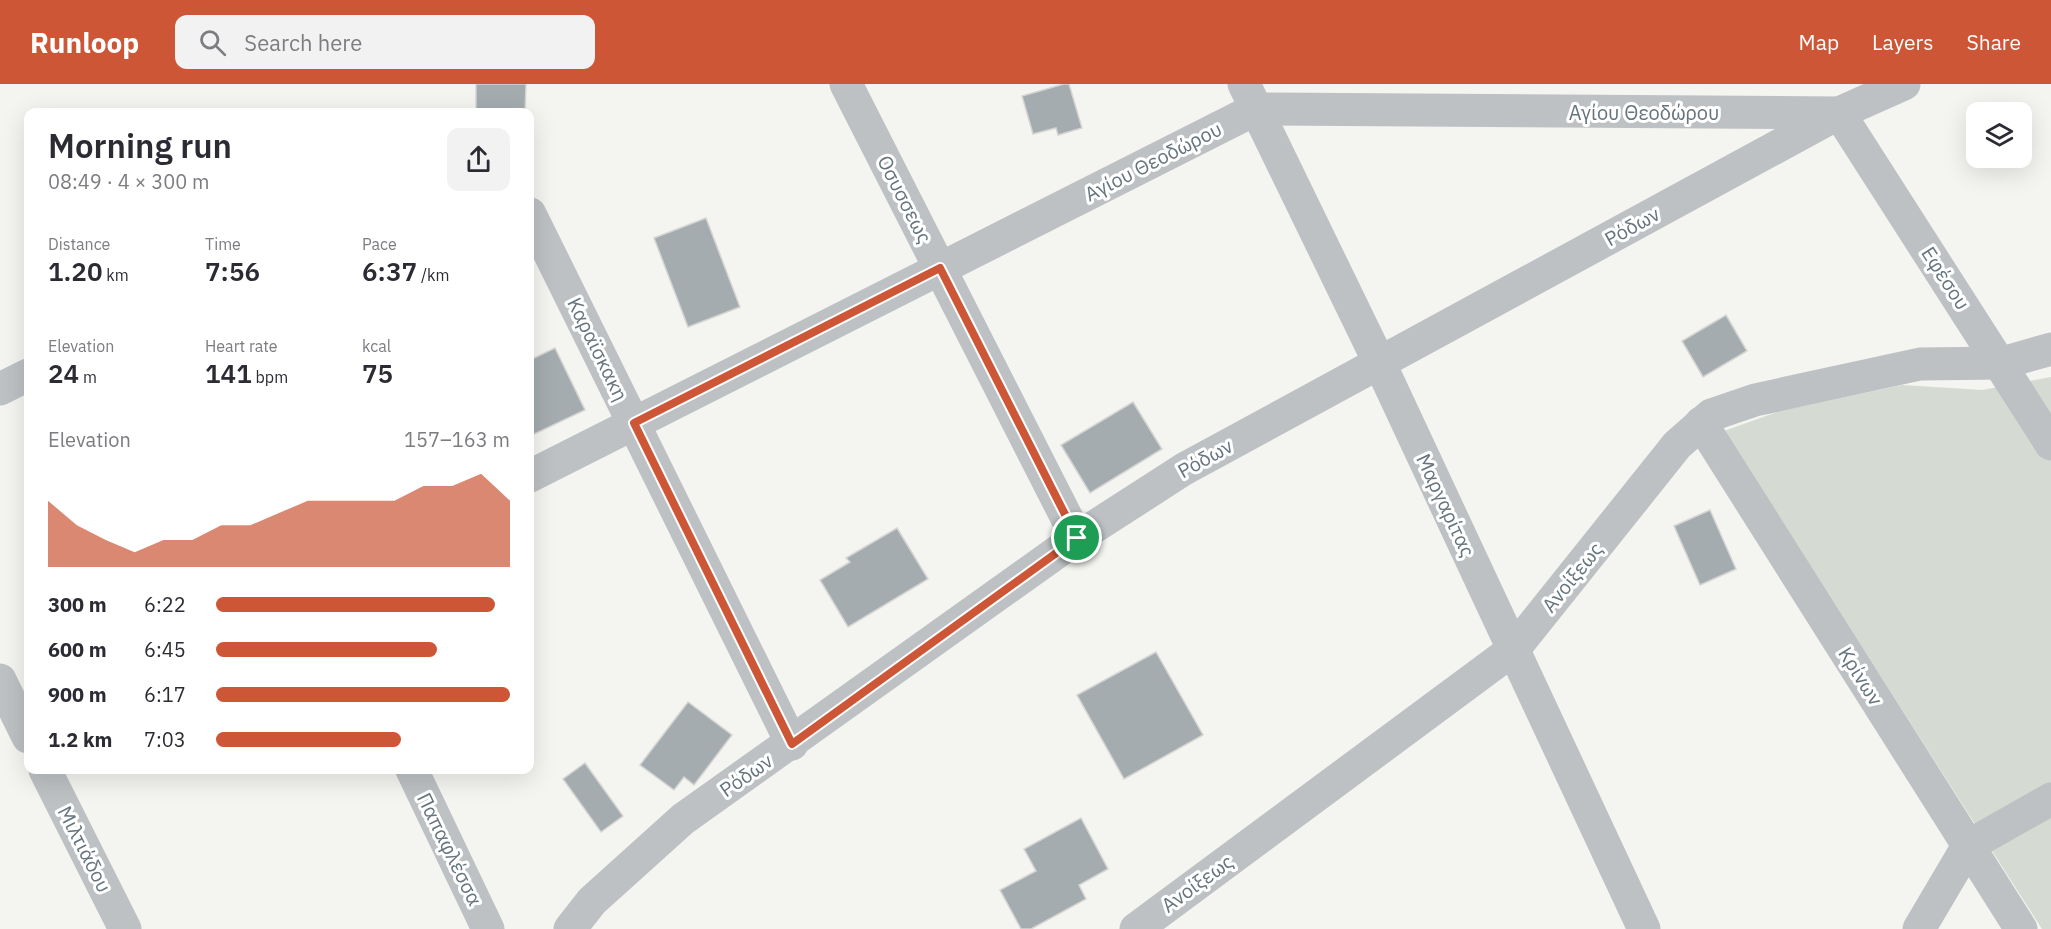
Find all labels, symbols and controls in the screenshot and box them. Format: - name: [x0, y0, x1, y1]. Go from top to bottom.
- search box: [175, 15, 595, 69]
- text: Runloop: [30, 24, 139, 61]
- icon: search: [196, 26, 229, 59]
- text: Search here: [244, 28, 362, 57]
- text: Map: [1799, 28, 1839, 56]
- text: Layers: [1872, 28, 1934, 56]
- text: Share: [1967, 28, 2021, 56]
- street label: Αγίου Θεοδώρου: [1569, 99, 1719, 126]
- map controls: [1966, 102, 2032, 168]
- button: layers: [1966, 102, 2032, 168]
- street label: Αγίου Θεοδώρου: [1080, 115, 1226, 207]
- text: Morning run: [48, 124, 232, 167]
- button: share: [447, 128, 510, 191]
- street label: Οσυσσεως: [871, 150, 939, 248]
- text: 08:49 · 4 × 300 m: [48, 168, 209, 195]
- street label: Ρόδων: [1600, 200, 1664, 252]
- text: Distance: [48, 234, 110, 254]
- text: Time: [205, 234, 241, 254]
- text: Pace: [362, 234, 397, 254]
- street label: Εφέσου: [1916, 241, 1976, 315]
- text: 1.20: [48, 254, 103, 288]
- text: 7:56: [205, 254, 260, 288]
- text: 6:37: [362, 254, 417, 288]
- text: km: [103, 265, 129, 285]
- text: /km: [417, 265, 449, 285]
- street label: Καραϊσκακη: [561, 293, 635, 405]
- text: Elevation: [48, 336, 114, 356]
- text: Heart rate: [205, 336, 278, 356]
- text: kcal: [362, 336, 391, 356]
- text: 24: [48, 356, 79, 390]
- text: 141: [205, 356, 252, 390]
- text: 75: [362, 356, 393, 390]
- text: m: [79, 367, 97, 387]
- text: bpm: [252, 367, 288, 387]
- text: Elevation: [48, 426, 131, 453]
- text: 157–163 m: [404, 426, 510, 453]
- street label: Ρόδων: [1173, 432, 1237, 484]
- street label: Μαργαρίτας: [1410, 449, 1482, 561]
- pin: [1051, 512, 1102, 563]
- icon: arrive: [1060, 521, 1093, 554]
- street label: Ανοίξεως: [1535, 536, 1609, 618]
- text: 300 m: [48, 591, 107, 618]
- text: 6:22: [144, 591, 186, 618]
- text: 600 m: [48, 636, 107, 663]
- text: 6:45: [144, 636, 186, 663]
- street label: Κρίνων: [1833, 642, 1889, 710]
- text: 900 m: [48, 681, 107, 708]
- text: 6:17: [144, 681, 186, 708]
- text: 1.2 km: [48, 726, 112, 753]
- text: 7:03: [144, 726, 186, 753]
- street label: Ρόδων: [714, 747, 778, 803]
- street label: Παπαφλέσσα: [411, 788, 489, 910]
- street label: Μιλτιάδου: [52, 801, 118, 897]
- street label: Ανοίξεως: [1156, 848, 1238, 918]

